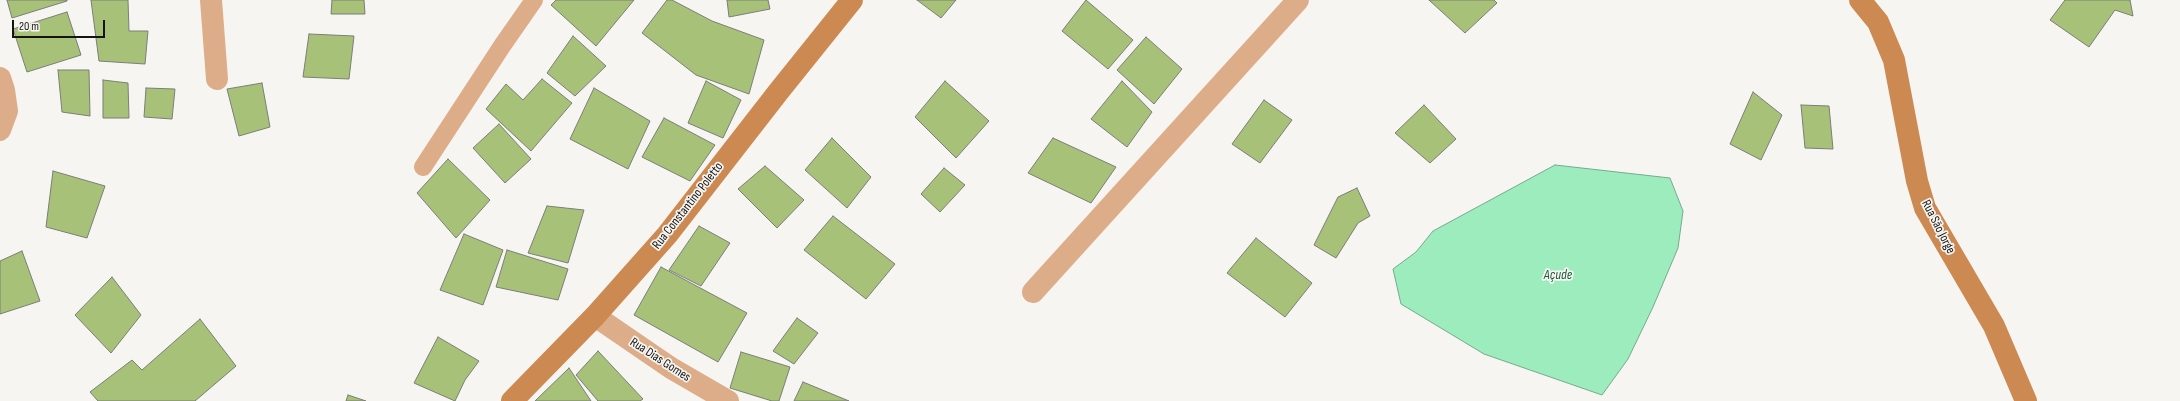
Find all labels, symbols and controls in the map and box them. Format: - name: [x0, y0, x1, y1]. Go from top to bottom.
- scale bar: [14, 12, 107, 38]
- text: 20 m: [19, 19, 39, 34]
- street label: Rua Constantino Poletto: [649, 159, 727, 253]
- street label: Rua São Jorge: [1918, 197, 1958, 257]
- water label: Açude: [1544, 267, 1572, 283]
- street label: Rua Dias Gomes: [627, 335, 693, 385]

